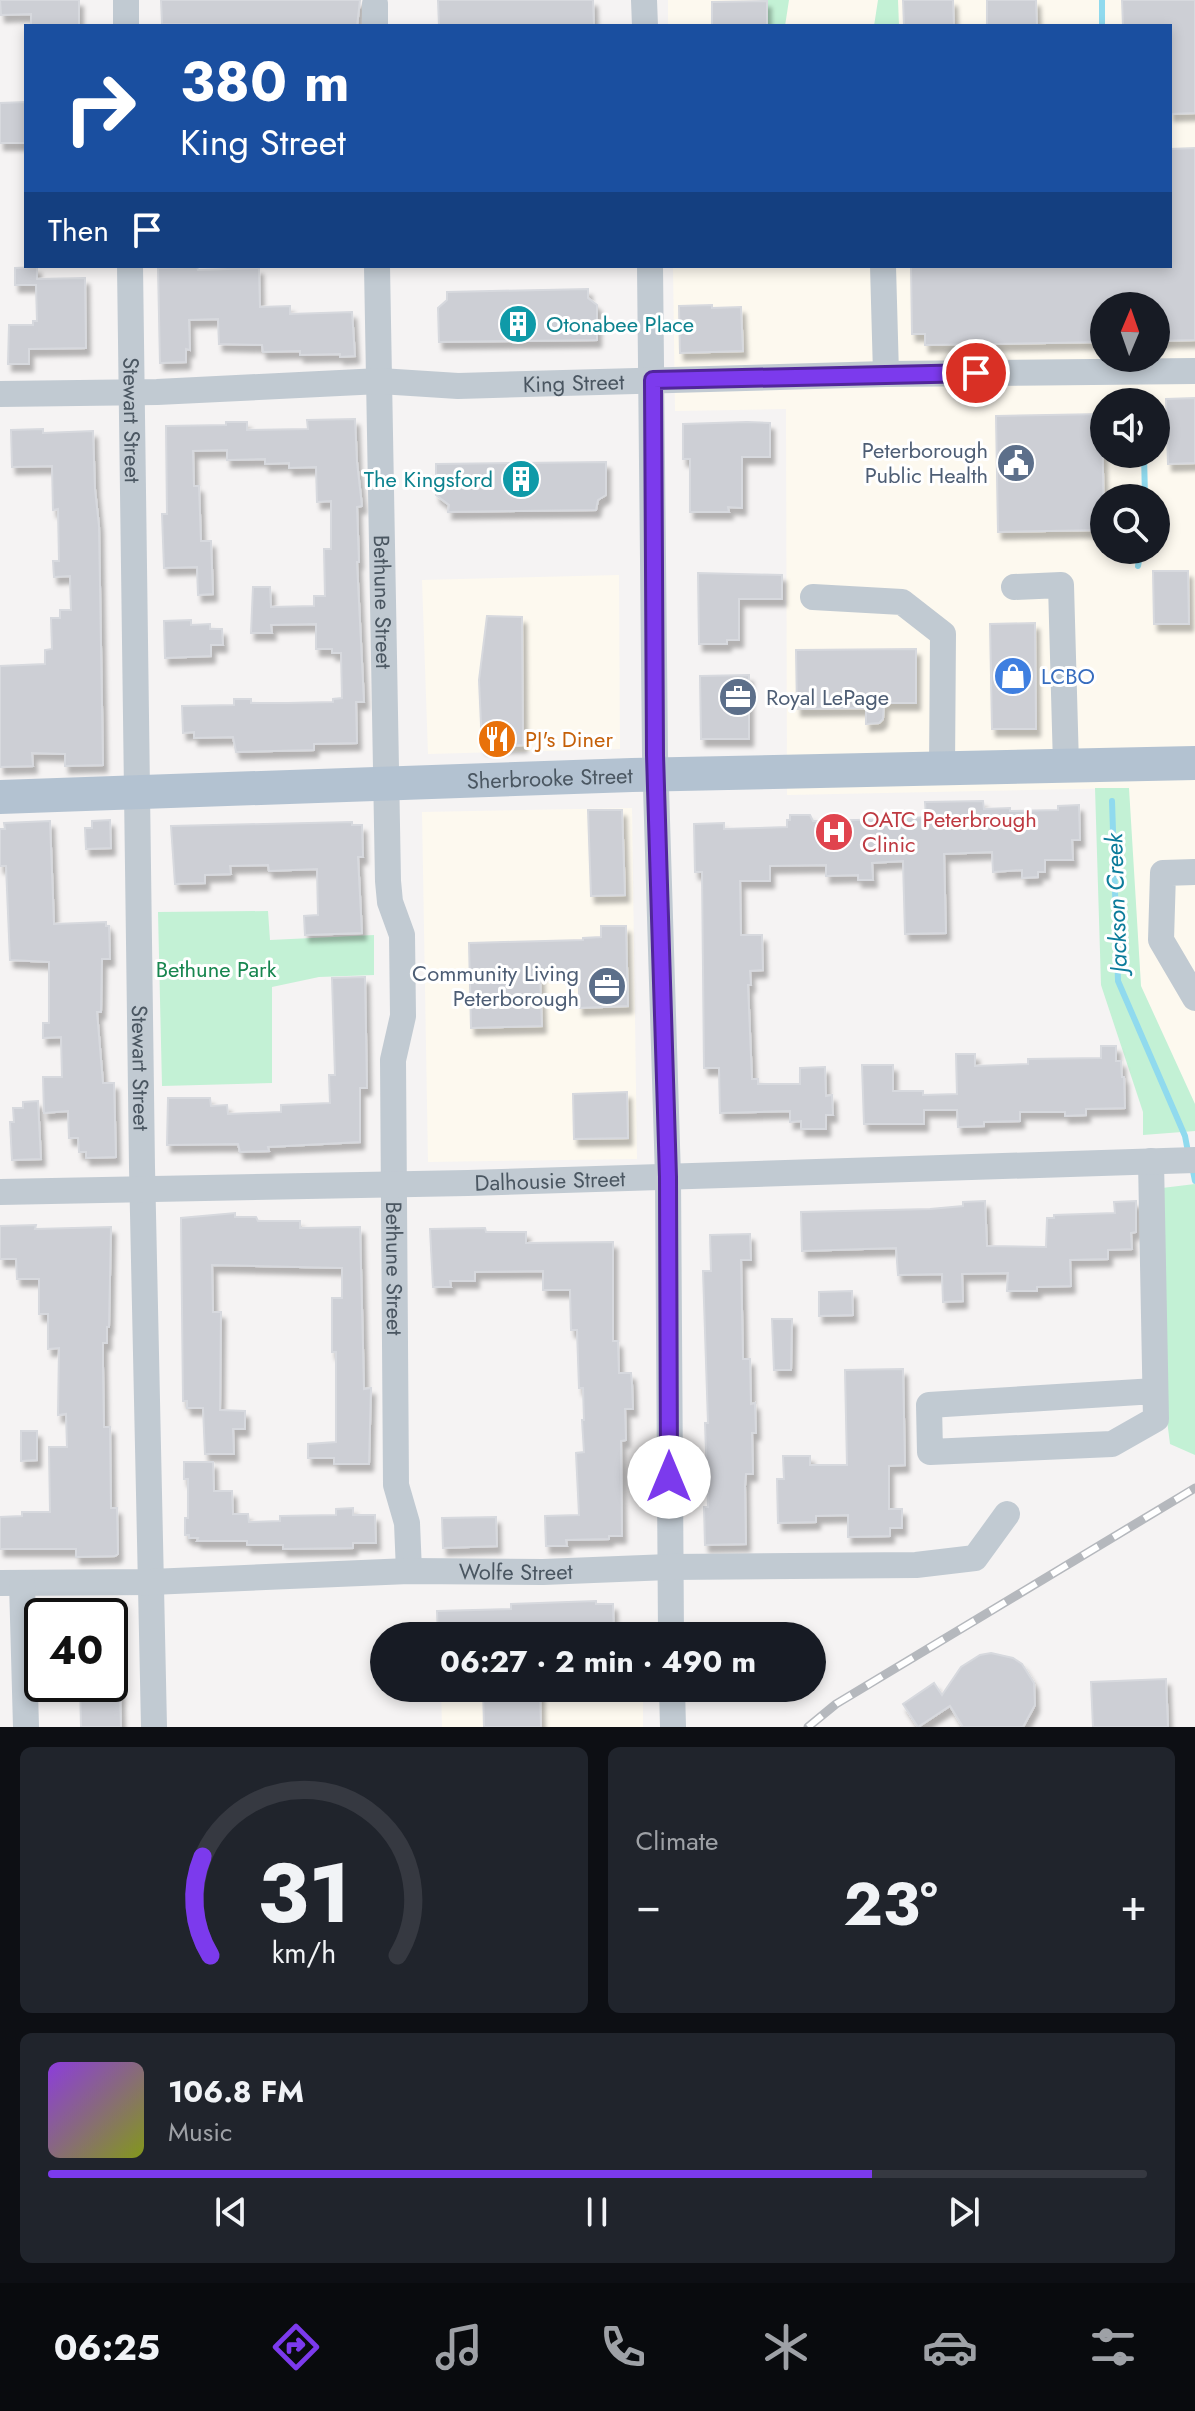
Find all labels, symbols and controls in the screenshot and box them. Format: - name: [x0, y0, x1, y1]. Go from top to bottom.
- text: 380 m: [180, 41, 350, 122]
- icon: right: [48, 56, 152, 160]
- text: King Street: [180, 116, 346, 168]
- icon: arrive: [125, 208, 169, 252]
- text: Then: [48, 209, 109, 252]
- north arrow: [1090, 292, 1170, 372]
- map controls: [1090, 292, 1170, 564]
- building icon: Otonabee Place: [497, 303, 539, 345]
- place label: Otonabee Place: [546, 308, 694, 340]
- pin: [942, 339, 1010, 407]
- icon: arrive: [954, 351, 998, 395]
- street label: Stewart Street: [115, 357, 149, 484]
- street label: King Street: [522, 365, 625, 400]
- button: sound: [1090, 388, 1170, 468]
- place label: Peterborough Public Health: [862, 434, 988, 491]
- public building icon: Peterborough Public Health: [995, 442, 1037, 484]
- building icon: The Kingsford: [500, 458, 542, 500]
- place label: The Kingsford: [364, 463, 493, 495]
- button: search: [1090, 484, 1170, 564]
- street label: Bethune Street: [366, 535, 400, 670]
- shop icon: LCBO: [992, 655, 1034, 697]
- place label: LCBO: [1041, 660, 1095, 692]
- office icon: Royal LePage: [717, 676, 759, 718]
- place label: Royal LePage: [766, 681, 889, 713]
- restaurant icon: PJ's Diner: [476, 718, 518, 760]
- place label: PJ's Diner: [525, 723, 613, 755]
- street label: Sherbrooke Street: [466, 759, 634, 797]
- place label: OATC Peterbrough Clinic: [862, 803, 1037, 860]
- hospital icon: OATC Peterbrough Clinic: [813, 811, 855, 853]
- water label: Jackson Creek: [1096, 831, 1136, 977]
- park label: Bethune Park: [156, 953, 277, 985]
- place label: Community Living Peterborough: [412, 957, 579, 1014]
- office icon: Community Living Peterborough: [586, 965, 628, 1007]
- street label: Stewart Street: [124, 1005, 158, 1132]
- street label: Dalhousie Street: [474, 1162, 626, 1199]
- street label: Bethune Street: [378, 1201, 411, 1336]
- position arrow: [627, 1435, 711, 1519]
- street label: Wolfe Street: [459, 1555, 574, 1588]
- speed limit sign: 40: [24, 1598, 128, 1702]
- text: 06:27 · 2 min · 490 m: [440, 1640, 756, 1683]
- text: Climate: [636, 1822, 718, 1860]
- text: 31: [257, 1833, 351, 1953]
- text: 23°: [843, 1861, 938, 1948]
- text: −: [636, 1873, 661, 1937]
- text: +: [1120, 1873, 1147, 1937]
- text: km/h: [271, 1932, 336, 1974]
- text: 106.8 FM: [168, 2070, 304, 2113]
- text: Music: [168, 2113, 232, 2151]
- icon: previous: [209, 2190, 253, 2234]
- icon: pause: [575, 2190, 619, 2234]
- icon: next: [942, 2190, 986, 2234]
- icon: directions: [268, 2319, 324, 2375]
- icon: music: [431, 2319, 487, 2375]
- icon: phone: [595, 2319, 651, 2375]
- icon: climate: [758, 2319, 814, 2375]
- icon: car: [922, 2319, 978, 2375]
- icon: filters: [1085, 2319, 1141, 2375]
- text: 06:25: [54, 2321, 160, 2373]

